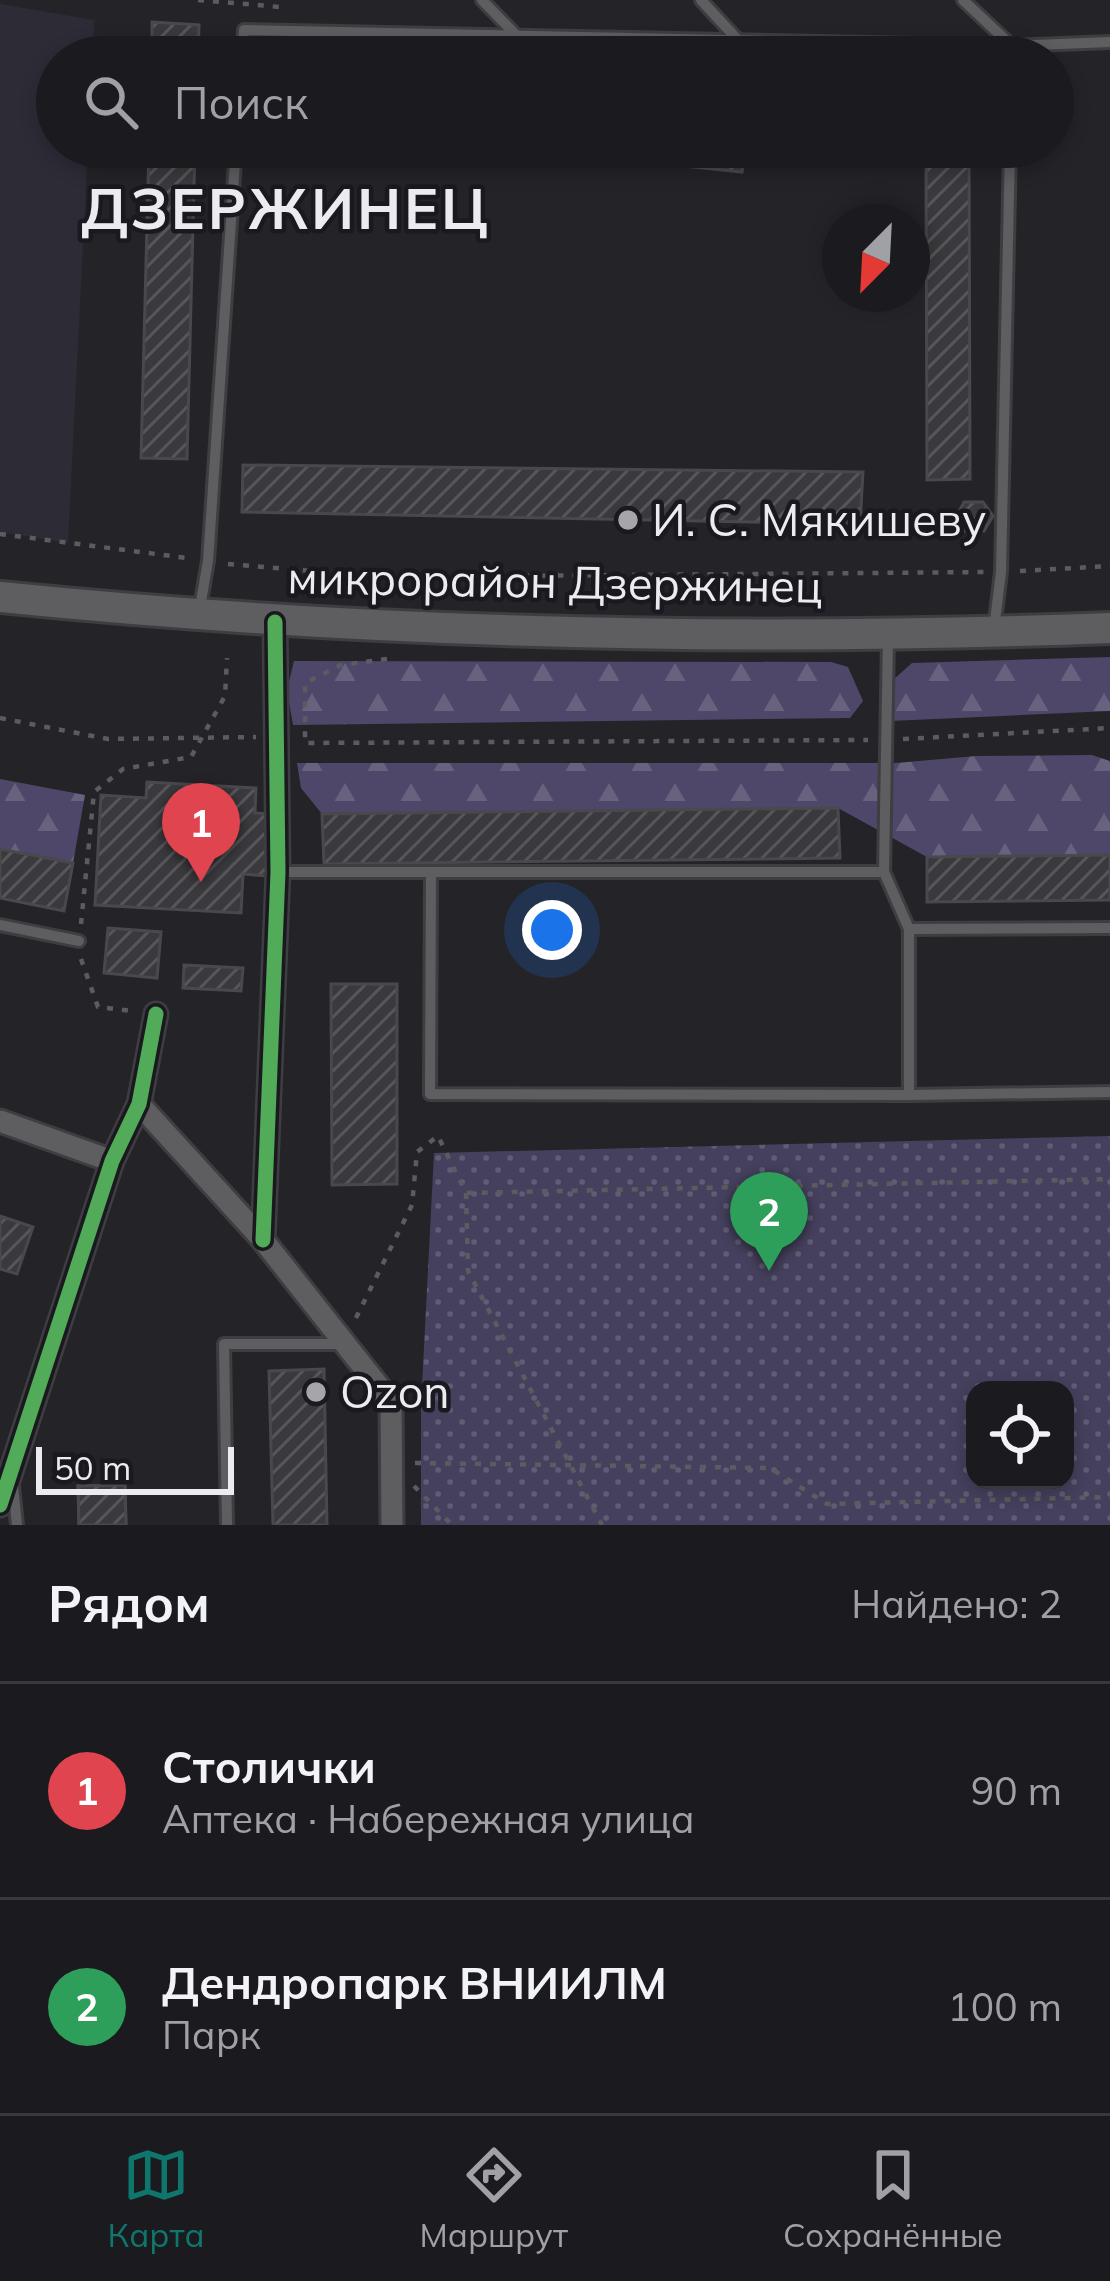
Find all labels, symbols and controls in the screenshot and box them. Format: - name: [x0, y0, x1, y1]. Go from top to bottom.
- search box: [36, 36, 1074, 168]
- icon: search: [78, 69, 144, 135]
- text: Поиск: [174, 74, 308, 130]
- district label: ДЗЕРЖИНЕЦ: [81, 172, 491, 243]
- north arrow: [822, 204, 930, 312]
- place label: И. С. Мякишеву: [652, 491, 986, 547]
- marker: И. С. Мякишеву: [615, 507, 641, 533]
- street label: микрорайон Дзержинец: [287, 548, 823, 614]
- pin: 1: [162, 783, 240, 882]
- your location: [522, 900, 582, 960]
- pin: 2: [730, 1172, 808, 1271]
- place label: Ozon: [340, 1363, 450, 1419]
- marker: Ozon: [303, 1379, 329, 1405]
- map controls: [966, 1381, 1074, 1489]
- button: locate: [966, 1381, 1074, 1489]
- scale bar: [36, 1441, 234, 1494]
- text: 50 m: [54, 1447, 131, 1488]
- text: Рядом: [48, 1571, 210, 1635]
- text: Найдено: 2: [851, 1579, 1062, 1628]
- text: Столички: [162, 1738, 376, 1794]
- text: 1: [75, 1766, 99, 1815]
- text: 90 m: [971, 1766, 1062, 1815]
- text: Аптека · Набережная улица: [162, 1794, 695, 1843]
- text: Дендропарк ВНИИЛМ: [162, 1954, 667, 2010]
- text: 2: [75, 1982, 99, 2031]
- text: 100 m: [947, 1982, 1062, 2031]
- text: Парк: [162, 2010, 260, 2059]
- tab: Карта: [107, 2142, 205, 2255]
- tab: Маршрут: [420, 2142, 568, 2255]
- tab: Сохранённые: [783, 2142, 1003, 2255]

